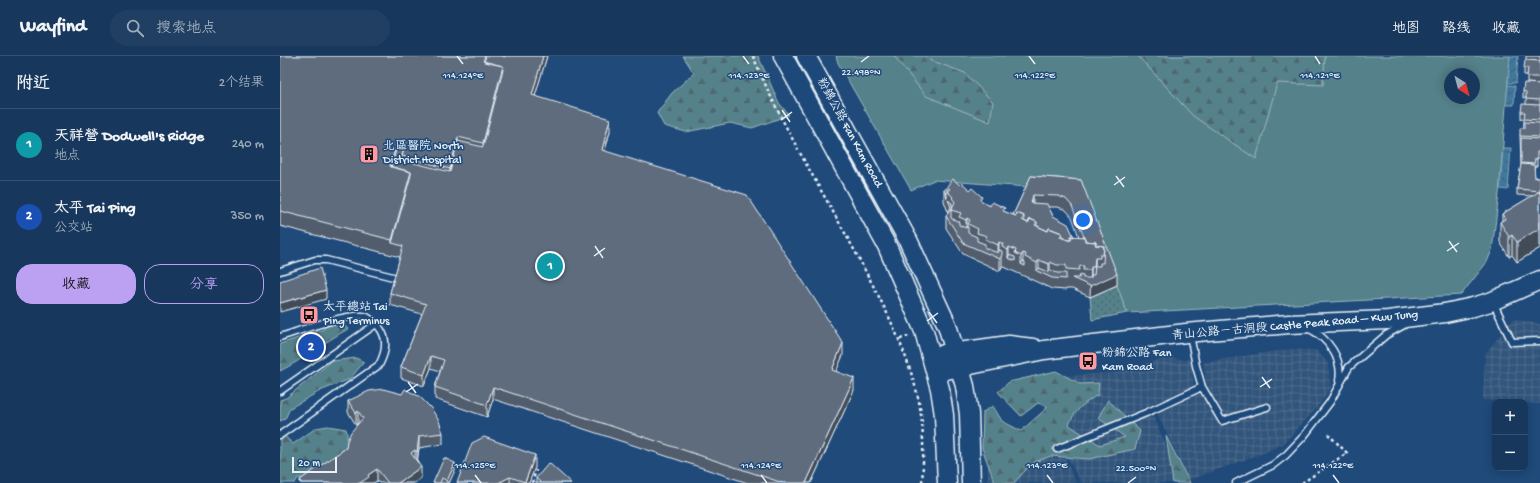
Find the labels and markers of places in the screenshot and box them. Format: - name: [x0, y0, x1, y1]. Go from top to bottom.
- place label: 北區醫院 North District Hospital: [382, 138, 464, 168]
- building icon: 北區醫院 North District Hospital: [358, 143, 380, 165]
- pin: 1: [537, 251, 563, 281]
- place label: 太平總站 Tai Ping Terminus: [322, 300, 390, 329]
- bus stop icon: 太平總站 Tai Ping Terminus: [298, 304, 320, 326]
- pin: 2: [298, 332, 324, 362]
- place label: 粉錦公路 Fan Kam Road: [1102, 346, 1172, 375]
- bus stop icon: 粉錦公路 Fan Kam Road: [1077, 350, 1099, 372]

